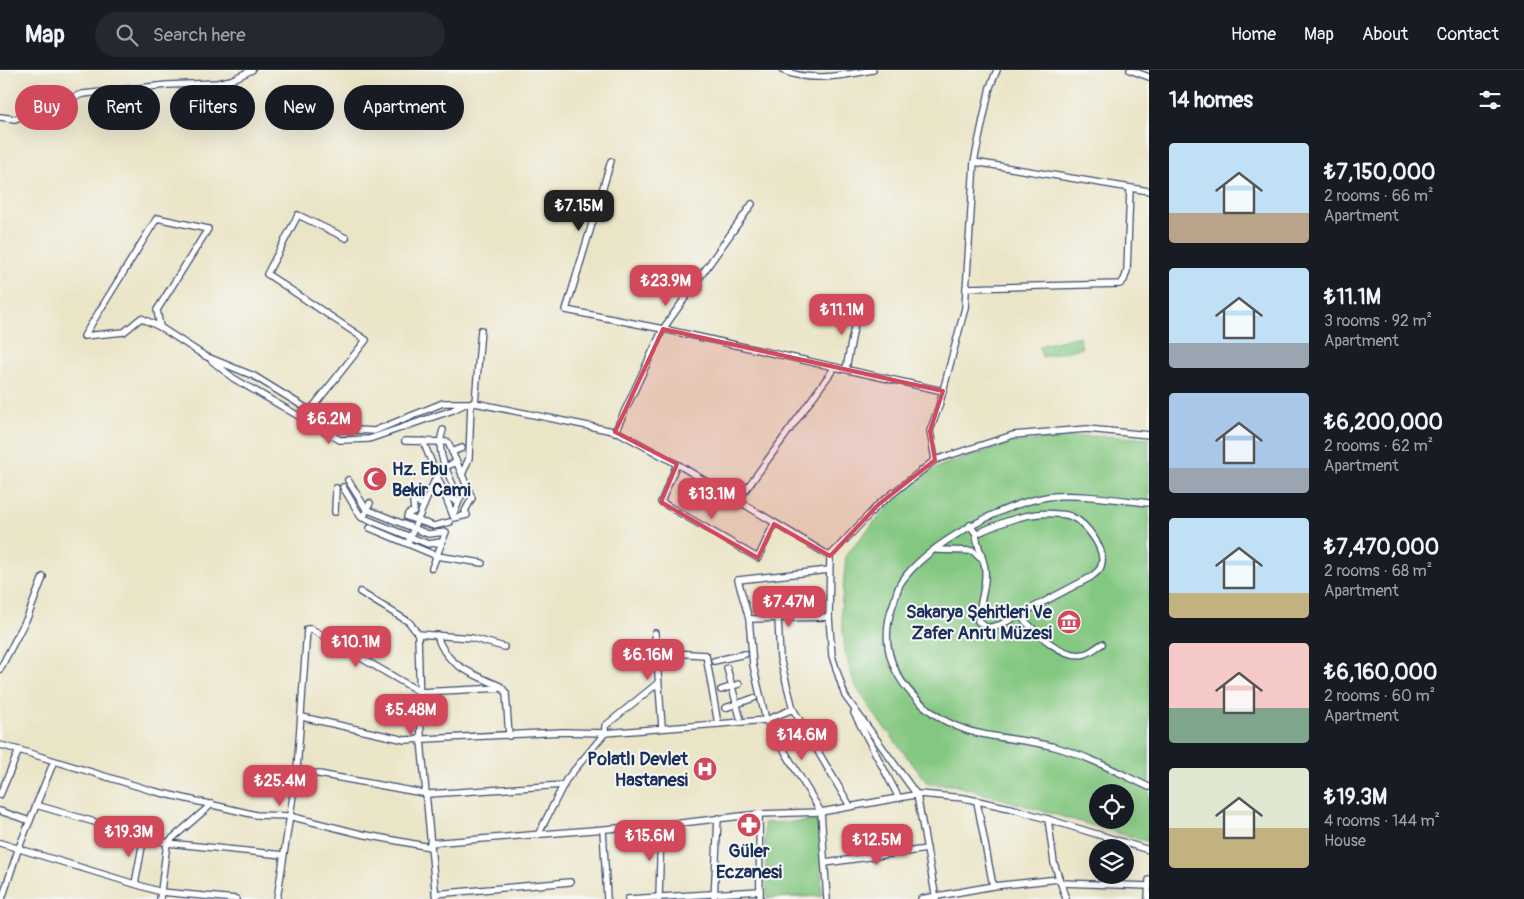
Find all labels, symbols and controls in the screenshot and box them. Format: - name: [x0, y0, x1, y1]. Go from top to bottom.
- search box: [95, 12, 445, 57]
- text: Map: [25, 20, 65, 49]
- icon: search: [113, 21, 141, 49]
- text: Search here: [153, 23, 246, 47]
- text: Home: [1231, 23, 1276, 46]
- text: Map: [1304, 23, 1334, 46]
- text: About: [1362, 23, 1408, 46]
- text: Contact: [1436, 23, 1499, 46]
- chip: Buy: [15, 85, 78, 130]
- chip: Rent: [88, 85, 160, 130]
- chip: Filters: [170, 85, 255, 130]
- chip: New: [265, 85, 334, 130]
- chip: Apartment: [344, 85, 464, 130]
- icon: filters: [1476, 86, 1504, 114]
- text: 14 homes: [1169, 87, 1253, 114]
- text: ₺7,150,000: [1324, 159, 1435, 186]
- icon: home: [1209, 163, 1269, 223]
- text: 2 rooms · 66 m²: [1324, 186, 1434, 206]
- pin: ₺7.15M: [538, 190, 620, 232]
- text: ₺7.15M: [555, 196, 603, 216]
- text: Apartment: [1324, 206, 1399, 226]
- pin: ₺23.9M: [625, 264, 707, 307]
- text: ₺23.9M: [641, 271, 691, 291]
- text: ₺11.1M: [1324, 284, 1381, 311]
- icon: home: [1209, 288, 1269, 348]
- pin: ₺11.1M: [801, 294, 883, 336]
- text: ₺11.1M: [820, 300, 864, 320]
- text: 3 rooms · 92 m²: [1324, 311, 1432, 331]
- text: Apartment: [1324, 331, 1399, 351]
- pin: ₺6.2M: [294, 402, 364, 445]
- text: ₺6.2M: [308, 409, 350, 429]
- text: ₺6,200,000: [1324, 409, 1443, 436]
- icon: home: [1209, 413, 1269, 473]
- text: 2 rooms · 62 m²: [1324, 436, 1433, 456]
- text: Apartment: [1324, 456, 1399, 476]
- place label: Hz. Ebu Bekir Cami: [392, 458, 471, 502]
- mosque icon: Hz. Ebu Bekir Cami: [362, 466, 388, 492]
- pin: ₺13.1M: [671, 478, 753, 520]
- text: ₺13.1M: [689, 484, 735, 504]
- text: ₺7,470,000: [1324, 534, 1439, 561]
- icon: home: [1209, 538, 1269, 598]
- text: 2 rooms · 68 m²: [1324, 561, 1432, 581]
- text: Apartment: [1324, 581, 1399, 601]
- pin: ₺7.47M: [748, 586, 830, 628]
- text: ₺7.47M: [764, 592, 814, 612]
- place label: Sakarya Şehitleri Ve Zafer Anıtı Müzesi: [906, 601, 1053, 645]
- museum icon: Sakarya Şehitleri Ve Zafer Anıtı Müzesi: [1056, 609, 1082, 635]
- pin: ₺10.1M: [315, 626, 397, 668]
- text: ₺10.1M: [332, 632, 380, 652]
- pin: ₺6.16M: [607, 638, 689, 681]
- text: ₺6.16M: [623, 645, 673, 665]
- text: ₺6,160,000: [1324, 659, 1437, 686]
- icon: home: [1209, 663, 1269, 723]
- text: 2 rooms · 60 m²: [1324, 686, 1435, 706]
- pin: ₺5.48M: [370, 694, 452, 736]
- text: ₺5.48M: [386, 700, 436, 720]
- text: Apartment: [1324, 706, 1399, 726]
- pin: ₺14.6M: [761, 718, 843, 761]
- text: ₺14.6M: [777, 725, 827, 745]
- place label: Polatlı Devlet Hastanesi: [587, 748, 689, 792]
- hospital icon: Polatlı Devlet Hastanesi: [692, 756, 718, 782]
- pin: ₺25.4M: [239, 764, 321, 807]
- text: ₺25.4M: [254, 771, 306, 791]
- map controls: [1089, 784, 1134, 884]
- button: locate: [1089, 784, 1134, 829]
- text: ₺19.3M: [1324, 784, 1387, 811]
- icon: home: [1209, 788, 1269, 848]
- text: 4 rooms · 144 m²: [1324, 811, 1440, 831]
- pharmacy icon: Güler Eczanesi: [736, 812, 762, 838]
- pin: ₺19.3M: [88, 816, 170, 858]
- pin: ₺15.6M: [609, 820, 691, 862]
- text: ₺19.3M: [105, 822, 153, 842]
- pin: ₺12.5M: [836, 824, 918, 866]
- text: ₺15.6M: [626, 826, 674, 846]
- text: ₺12.5M: [853, 830, 901, 850]
- text: House: [1324, 831, 1366, 851]
- button: layers: [1089, 839, 1134, 884]
- place label: Güler Eczanesi: [716, 840, 782, 884]

